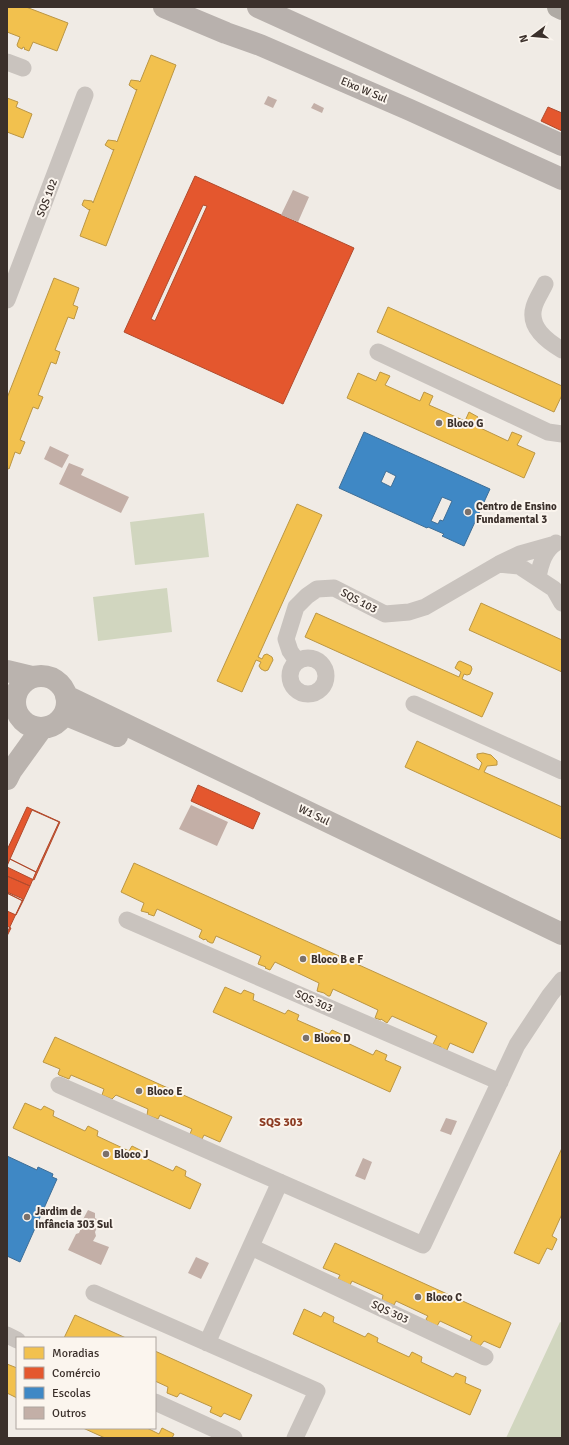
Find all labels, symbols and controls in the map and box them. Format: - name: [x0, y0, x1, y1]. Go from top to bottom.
- north arrow: [513, 16, 553, 56]
- text: N: [517, 33, 531, 44]
- street label: Eixo W Sul: [339, 74, 389, 106]
- street label: SQS 102: [34, 177, 60, 219]
- place label: Bloco G: [447, 417, 483, 430]
- marker: Bloco G: [434, 418, 444, 428]
- place label: Centro de Ensino Fundamental 3: [476, 500, 557, 526]
- marker: Centro de Ensino Fundamental 3: [463, 507, 473, 517]
- street label: SQS 103: [338, 586, 380, 616]
- street label: W1 Sul: [296, 802, 332, 828]
- place label: Bloco B e F: [311, 953, 363, 966]
- marker: Bloco B e F: [298, 954, 308, 964]
- street label: SQS 303: [293, 987, 335, 1015]
- place label: Bloco D: [314, 1032, 350, 1045]
- marker: Bloco D: [301, 1033, 311, 1043]
- place label: Bloco E: [147, 1085, 182, 1098]
- marker: Bloco E: [134, 1086, 144, 1096]
- district label: SQS 303: [259, 1115, 303, 1130]
- place label: Bloco J: [114, 1148, 148, 1161]
- marker: Bloco J: [101, 1149, 111, 1159]
- place label: Jardim de Infância 303 Sul: [35, 1205, 113, 1231]
- marker: Jardim de Infância 303 Sul: [22, 1212, 32, 1222]
- place label: Bloco C: [426, 1291, 462, 1304]
- marker: Bloco C: [413, 1292, 423, 1302]
- street label: SQS 303: [369, 1298, 411, 1326]
- legend: [16, 1337, 156, 1429]
- text: Moradias: [52, 1346, 99, 1361]
- text: Comércio: [52, 1366, 100, 1381]
- text: Escolas: [52, 1386, 91, 1401]
- text: Outros: [52, 1406, 86, 1421]

